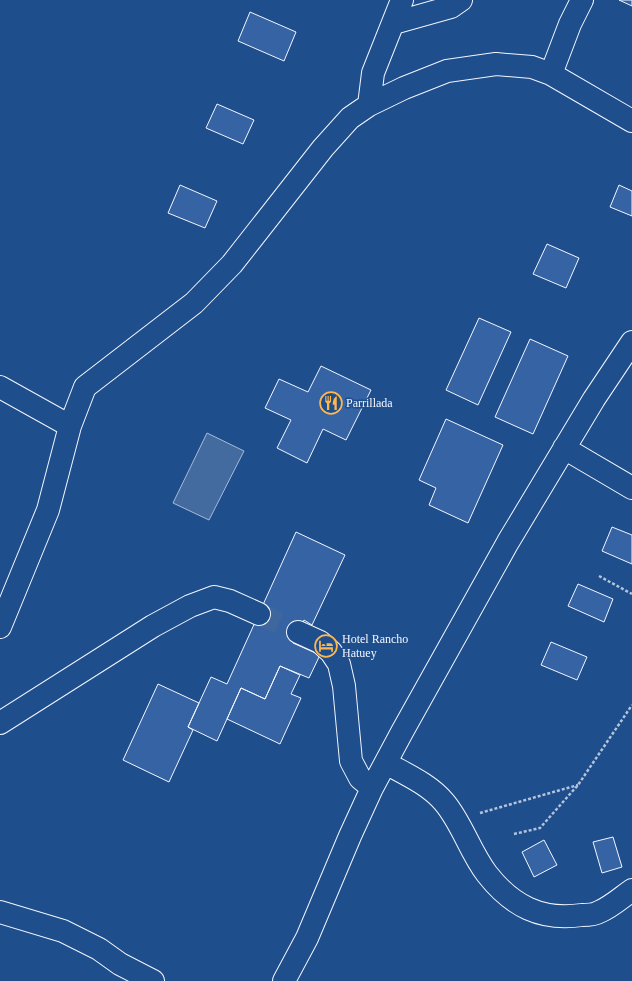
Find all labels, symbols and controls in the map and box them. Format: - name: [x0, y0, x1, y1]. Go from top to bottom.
- restaurant icon: Parrillada: [318, 390, 344, 416]
- place label: Parrillada: [346, 396, 393, 410]
- place label: Hotel Rancho Hatuey: [342, 632, 408, 660]
- hotel icon: Hotel Rancho Hatuey: [313, 633, 339, 659]

